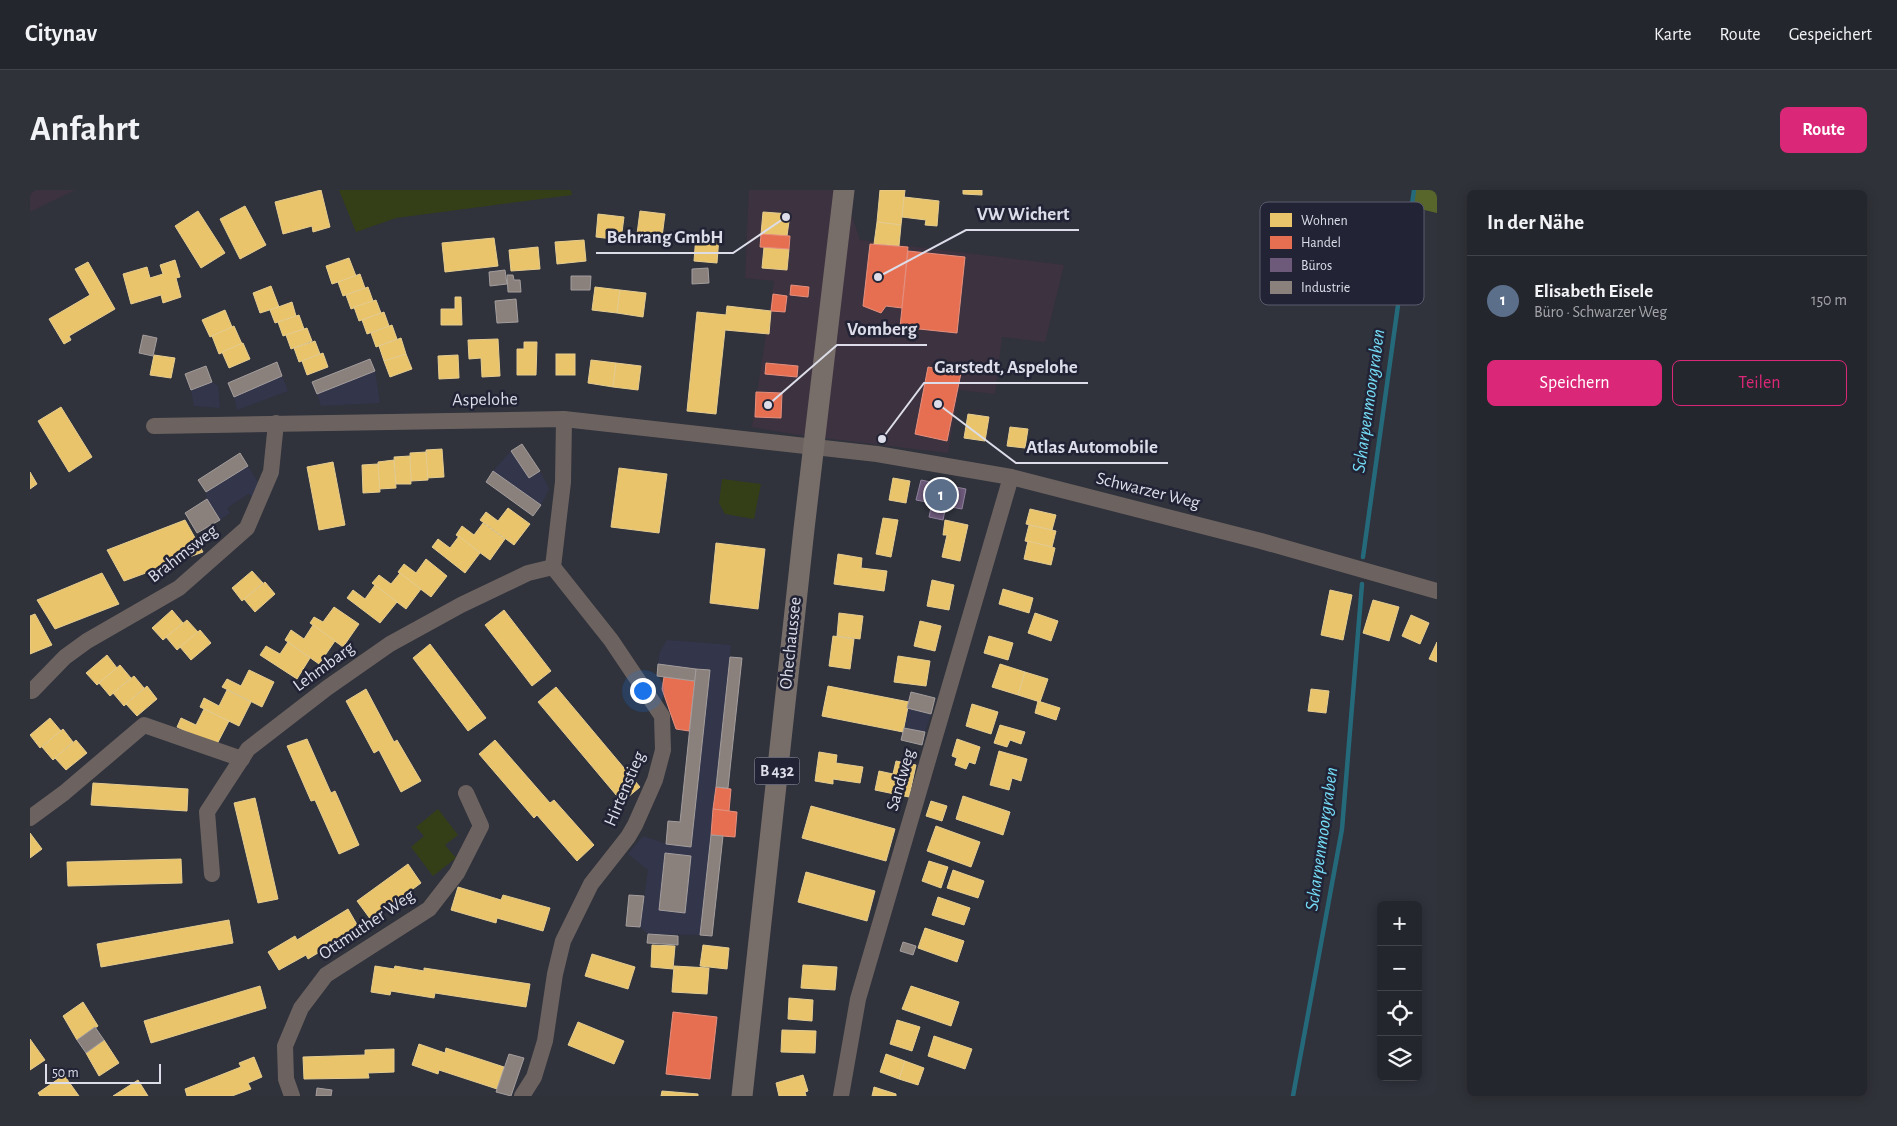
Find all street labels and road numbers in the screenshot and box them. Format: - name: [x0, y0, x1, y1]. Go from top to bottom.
- street label: Aspelohe: [452, 390, 518, 410]
- street label: Schwarzer Weg: [1094, 469, 1202, 513]
- street label: Brahmsweg: [145, 521, 221, 586]
- street label: Ohechaussee: [777, 596, 805, 690]
- street label: Lehmbarg: [290, 639, 358, 695]
- street label: Sandweg: [884, 747, 918, 813]
- street label: Hirtenstieg: [601, 749, 649, 829]
- road number: B 432: [754, 758, 800, 784]
- street label: Ottmuther Weg: [316, 886, 418, 963]

